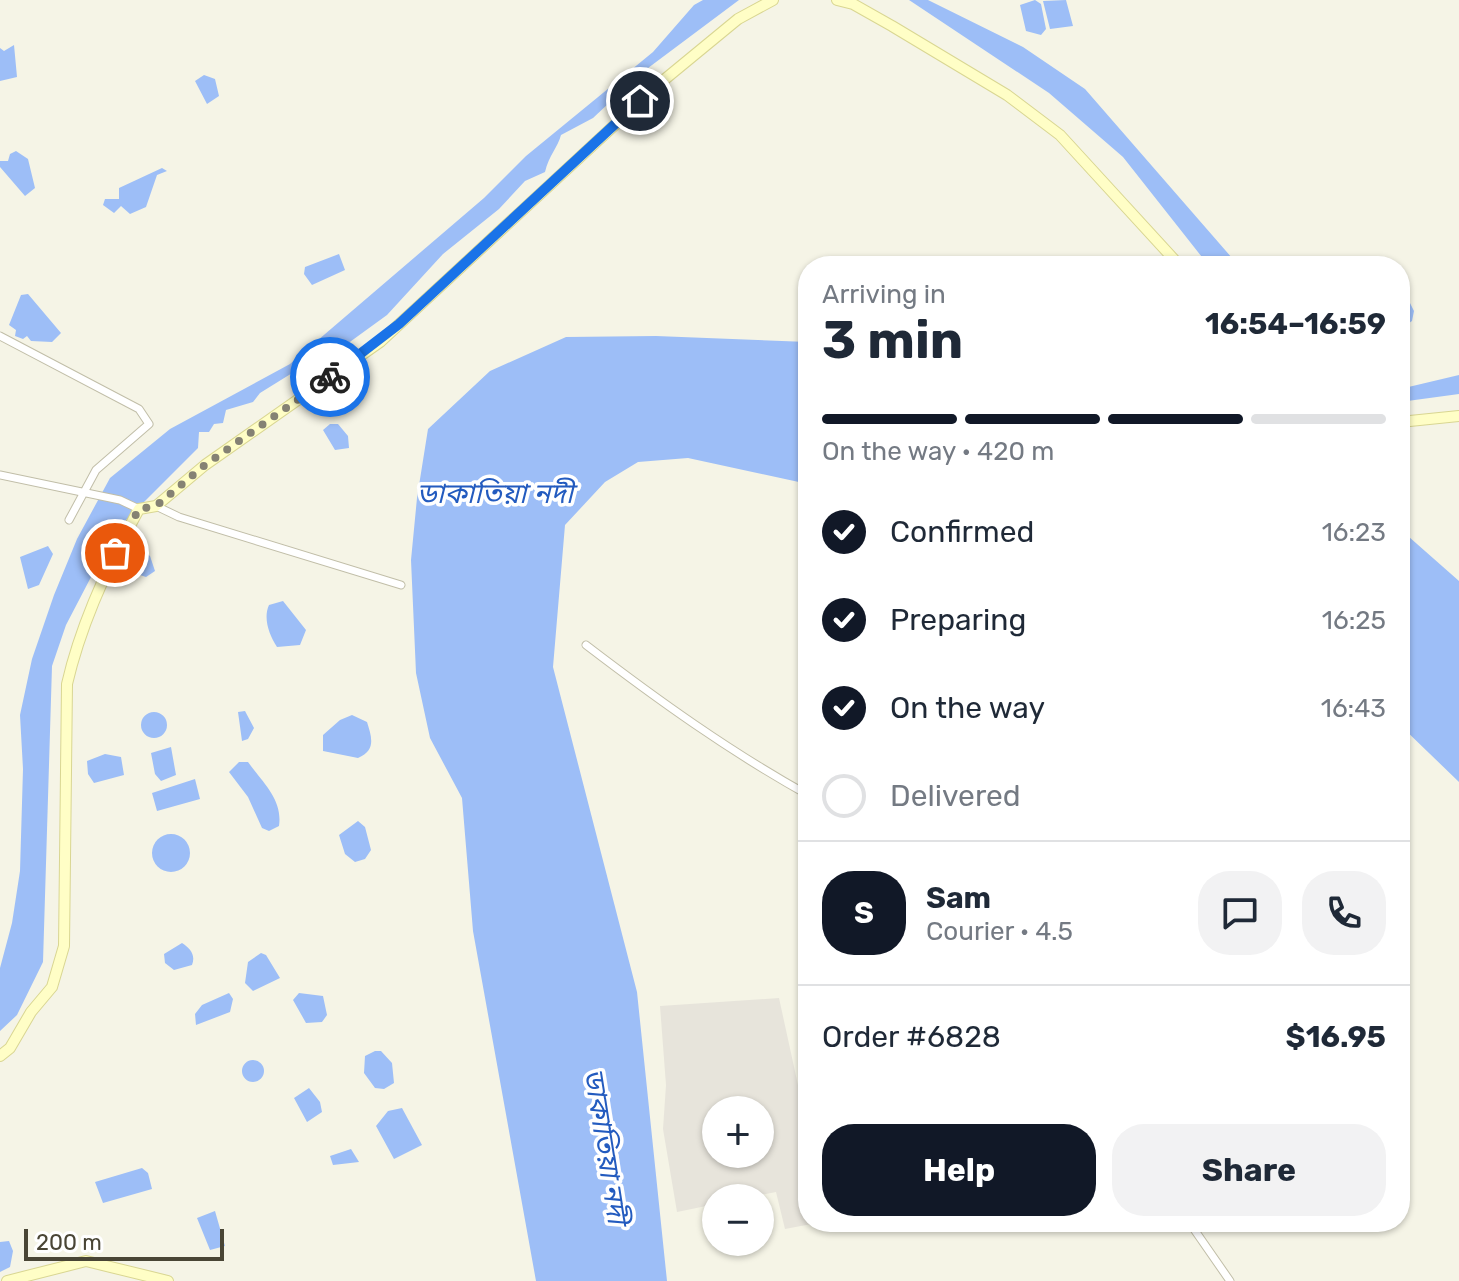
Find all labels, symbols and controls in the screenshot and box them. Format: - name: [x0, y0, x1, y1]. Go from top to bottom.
- pin: [606, 67, 674, 135]
- icon: home: [618, 79, 662, 123]
- text: Arriving in: [822, 279, 946, 310]
- text: 16:54–16:59: [1205, 306, 1386, 342]
- text: 3 min: [822, 309, 963, 371]
- courier: [290, 337, 370, 417]
- icon: bike: [308, 355, 352, 399]
- text: On the way · 420 m: [822, 436, 1054, 467]
- water label: ডাকাতিয়া নদী: [417, 477, 579, 510]
- icon: check: [822, 510, 866, 554]
- text: Confirmed: [890, 514, 1034, 550]
- text: 16:23: [1322, 517, 1386, 548]
- pin: [81, 519, 149, 587]
- icon: bag: [93, 531, 137, 575]
- icon: check: [822, 598, 866, 642]
- text: Preparing: [890, 602, 1026, 638]
- text: 16:25: [1322, 605, 1386, 636]
- icon: check: [822, 686, 866, 730]
- text: On the way: [890, 690, 1045, 726]
- text: 16:43: [1321, 693, 1386, 724]
- text: Delivered: [890, 778, 1021, 814]
- button: chat: [1198, 871, 1282, 955]
- button: phone: [1302, 871, 1386, 955]
- text: Sam: [926, 880, 991, 916]
- text: S: [854, 895, 874, 931]
- text: Courier · 4.5: [926, 916, 1073, 947]
- text: Order #6828: [822, 1019, 1001, 1055]
- text: $16.95: [1286, 1019, 1386, 1055]
- water label: ডাকাতিয়া নদী: [577, 1066, 635, 1231]
- map controls: [702, 1096, 774, 1256]
- button: +: [702, 1096, 774, 1168]
- button: Help: [822, 1124, 1096, 1216]
- button: Share: [1112, 1124, 1386, 1216]
- button: −: [702, 1184, 774, 1256]
- scale bar: [24, 1225, 224, 1261]
- text: 200 m: [36, 1229, 102, 1256]

